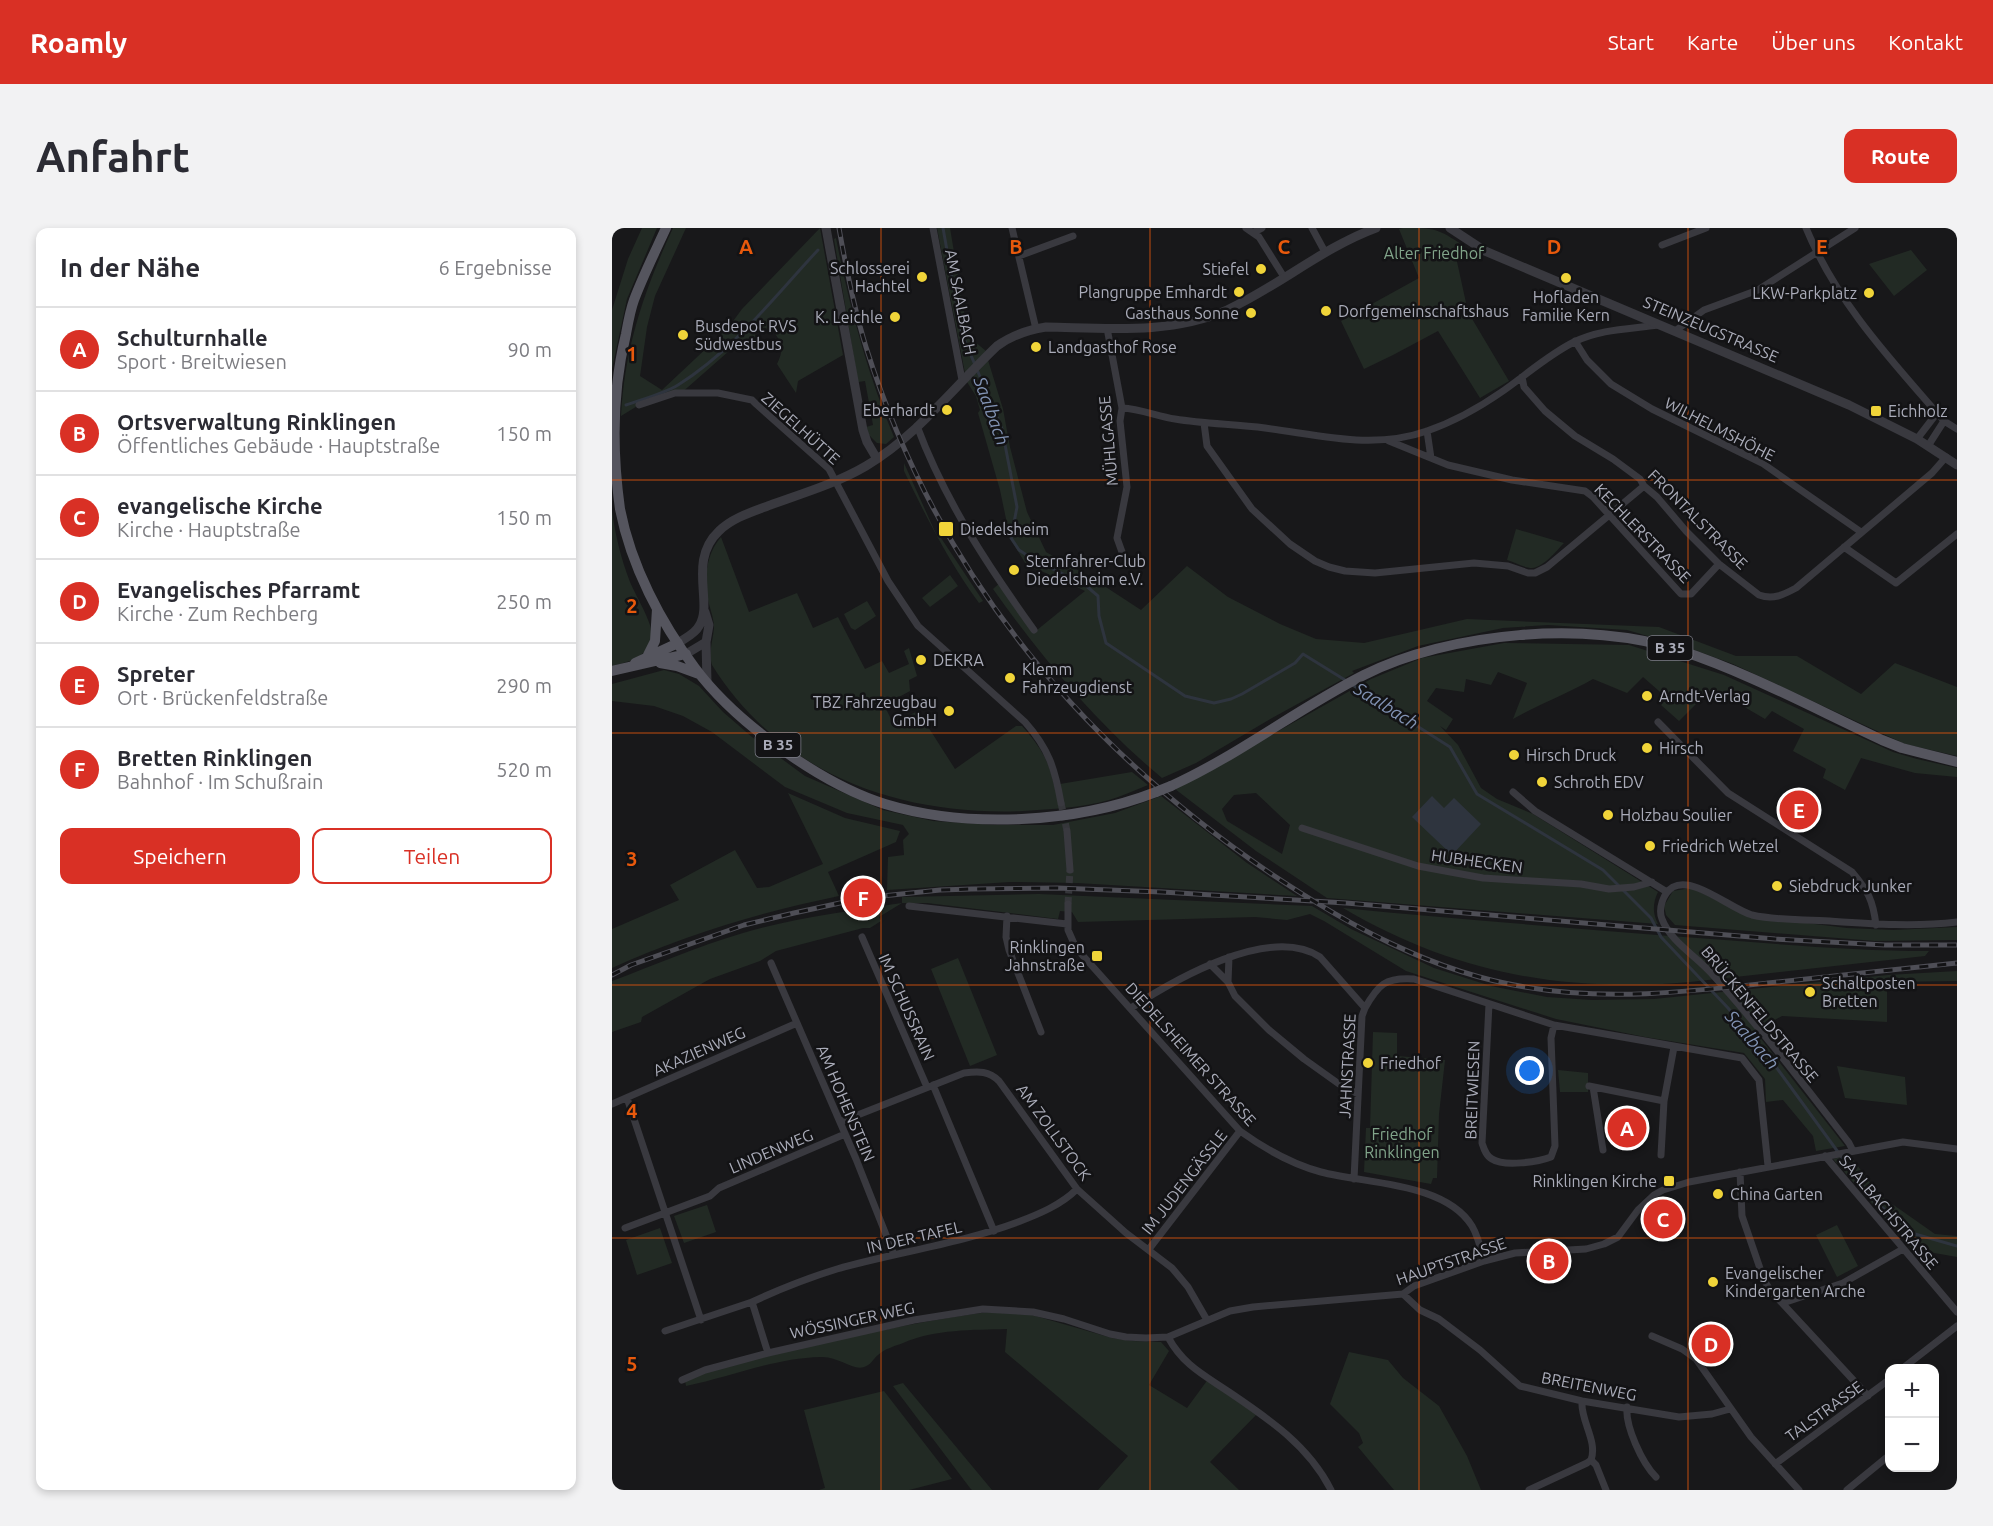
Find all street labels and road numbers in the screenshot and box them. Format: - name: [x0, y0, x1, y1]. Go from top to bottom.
- street label: AM SAALBACH: [942, 248, 980, 356]
- street label: STEINZEUGSTRASSE: [1641, 292, 1781, 366]
- street label: ZIEGELHÜTTE: [758, 388, 844, 468]
- street label: WILHELMSHÖHE: [1662, 393, 1778, 465]
- street label: MÜHLGASSE: [1095, 395, 1121, 487]
- street label: FRONTALSTRASSE: [1645, 466, 1751, 572]
- street label: KECHLERSTRASSE: [1591, 480, 1695, 586]
- road number: B 35: [1648, 636, 1692, 660]
- road number: B 35: [756, 733, 800, 757]
- street label: HUBHECKEN: [1430, 846, 1524, 876]
- street label: BRÜCKENFELDSTRASSE: [1698, 942, 1822, 1086]
- street label: IM SCHUSSRAIN: [875, 951, 939, 1063]
- street label: DIEDELSHEIMER STRASSE: [1122, 979, 1260, 1129]
- street label: JAHNSTRASSE: [1335, 1013, 1359, 1119]
- street label: AKAZIENWEG: [650, 1023, 748, 1079]
- street label: BREITWIESEN: [1461, 1040, 1483, 1140]
- street label: AM HOHENSTEIN: [813, 1042, 879, 1164]
- street label: AM ZOLLSTOCK: [1013, 1080, 1095, 1184]
- street label: LINDENWEG: [726, 1125, 816, 1177]
- street label: IM JUDENGÄSSLE: [1138, 1126, 1230, 1238]
- street label: SAALBACHSTRASSE: [1836, 1151, 1942, 1273]
- street label: IN DER TAFEL: [865, 1217, 963, 1257]
- street label: HAUPTSTRASSE: [1394, 1234, 1508, 1288]
- street label: WÖSSINGER WEG: [788, 1298, 916, 1342]
- street label: BREITENWEG: [1540, 1368, 1638, 1404]
- street label: TALSTRASSE: [1782, 1377, 1866, 1445]

